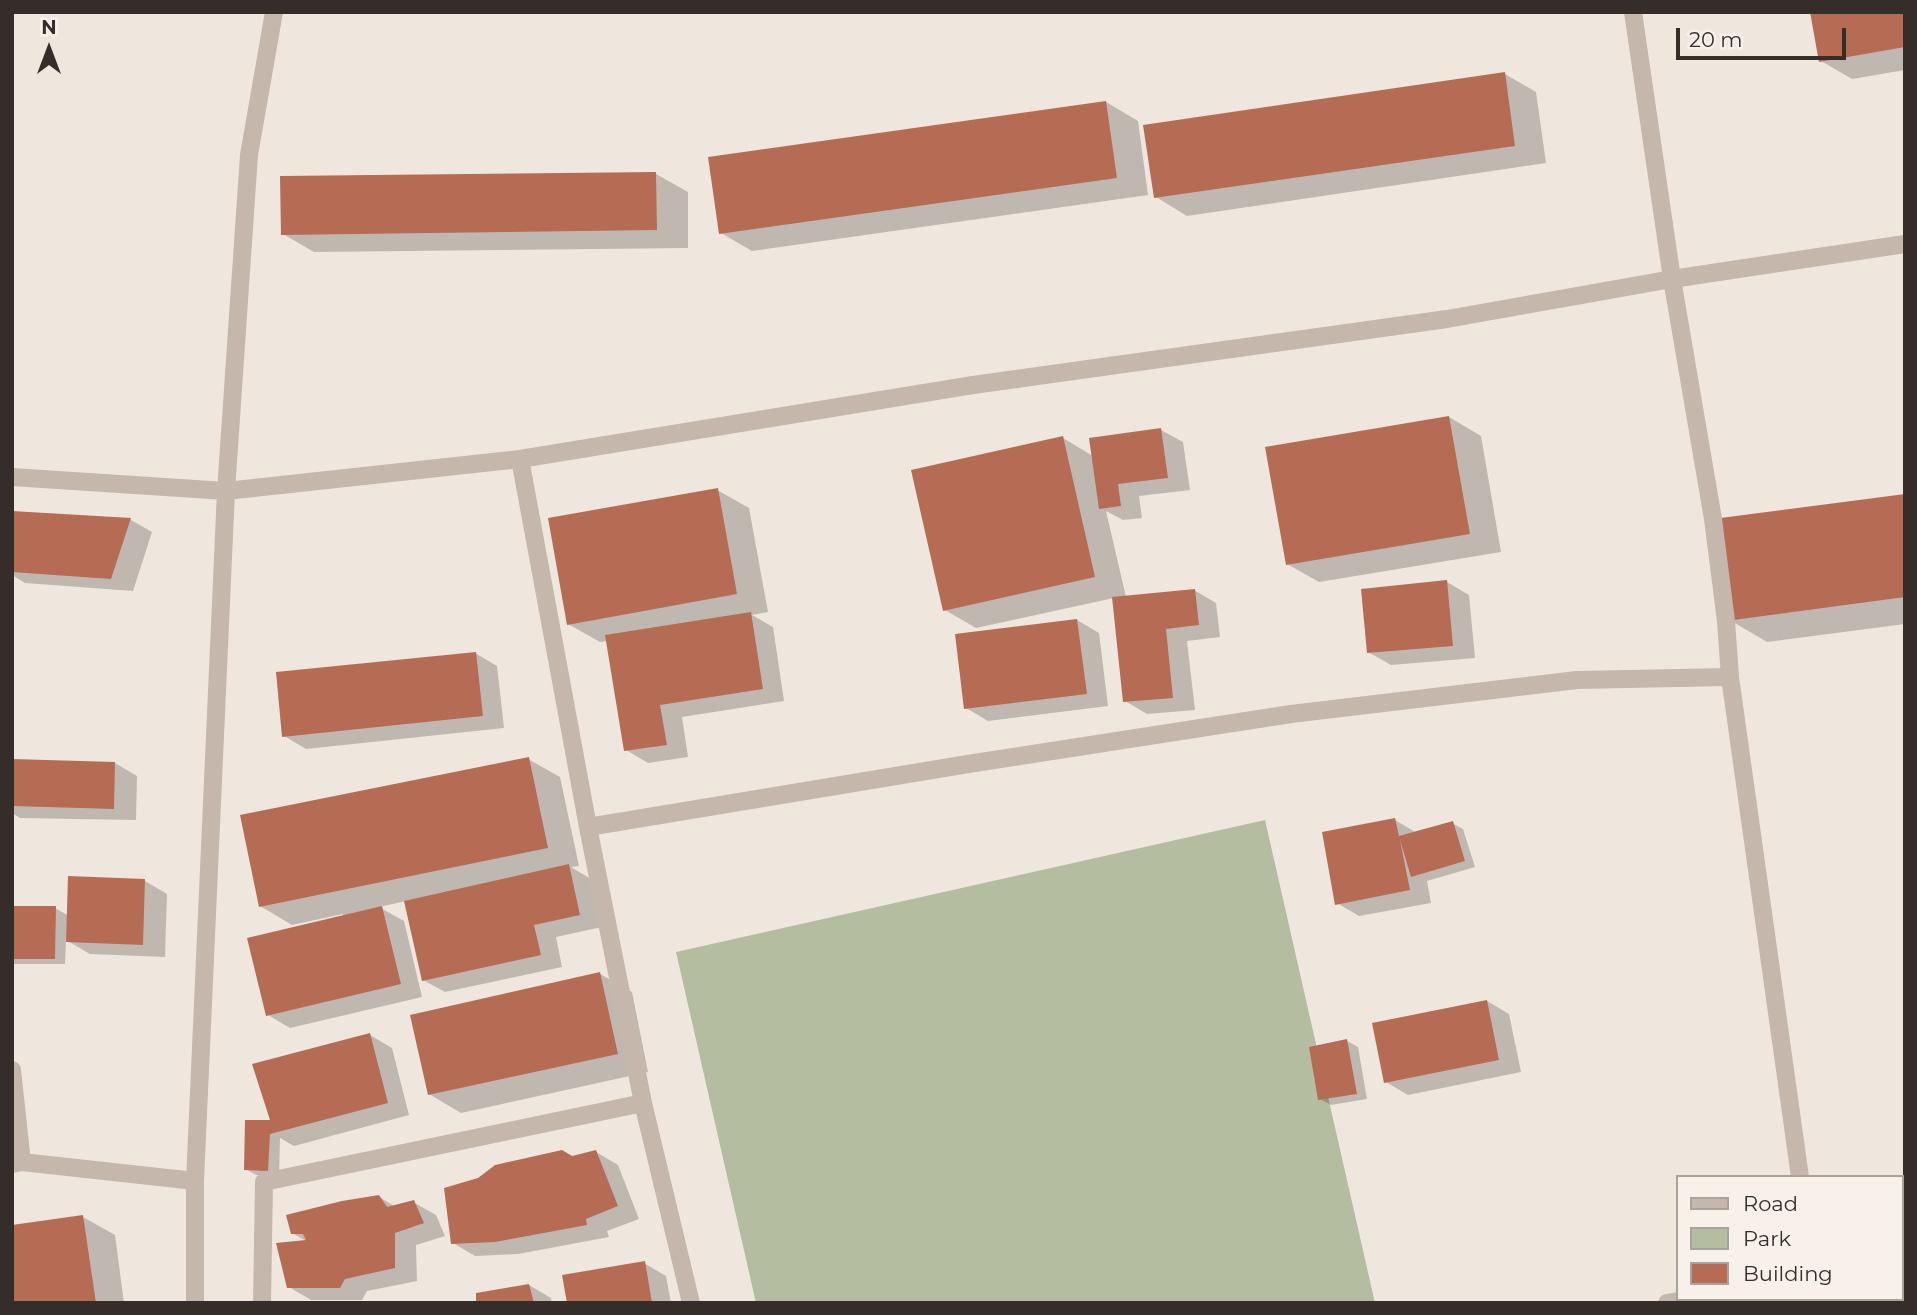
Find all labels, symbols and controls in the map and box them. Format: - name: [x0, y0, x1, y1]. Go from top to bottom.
- north arrow: [14, 14, 84, 84]
- scale bar: [1679, 14, 1849, 58]
- text: N: [41, 16, 57, 39]
- text: 20 m: [1689, 27, 1743, 52]
- legend: [1675, 1175, 1903, 1301]
- text: Road: [1743, 1191, 1798, 1216]
- text: Park: [1743, 1226, 1791, 1251]
- text: Building: [1743, 1261, 1833, 1286]

